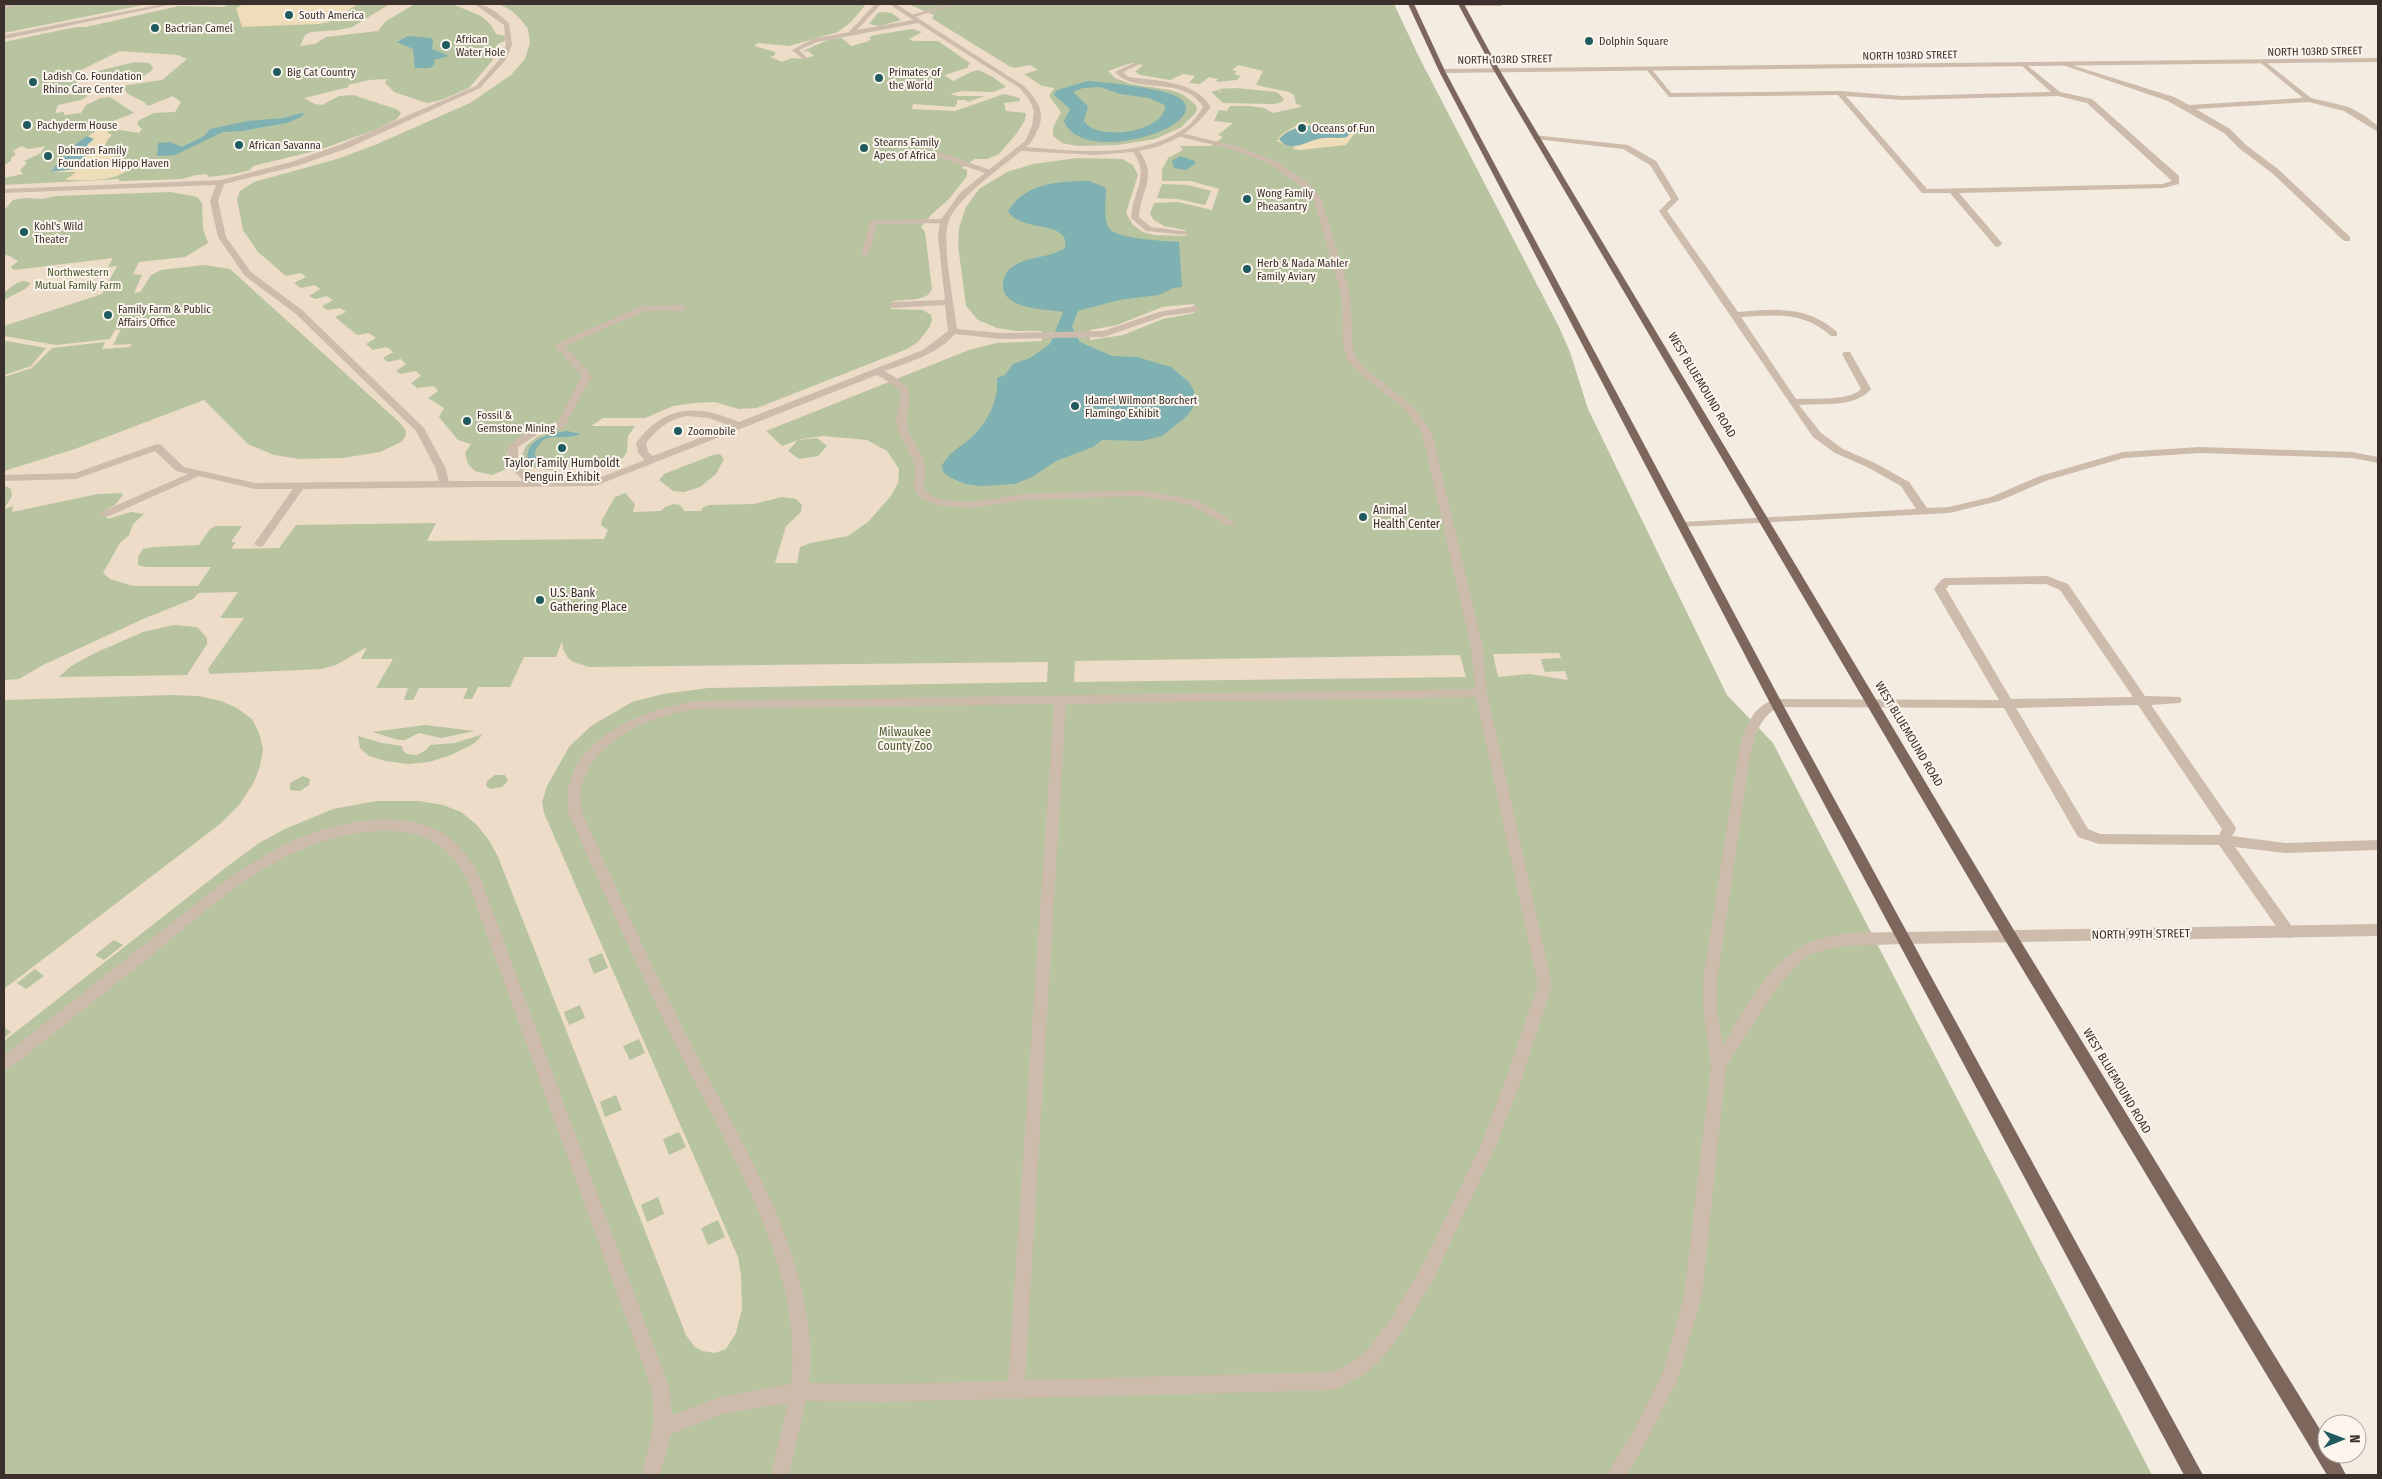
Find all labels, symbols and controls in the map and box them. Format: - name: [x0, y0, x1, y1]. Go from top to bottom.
- marker: South America: [283, 9, 295, 21]
- place label: South America: [299, 9, 364, 22]
- marker: Bactrian Camel: [149, 22, 161, 34]
- place label: Bactrian Camel: [165, 22, 233, 35]
- place label: African Water Hole: [456, 33, 505, 59]
- marker: Dolphin Square: [1583, 35, 1595, 47]
- place label: Dolphin Square: [1599, 35, 1668, 48]
- marker: African Water Hole: [440, 39, 452, 51]
- street label: NORTH 103RD STREET: [2267, 44, 2364, 59]
- street label: NORTH 103RD STREET: [1862, 48, 1959, 63]
- street label: NORTH 103RD STREET: [1457, 52, 1554, 67]
- marker: Big Cat Country: [271, 66, 283, 78]
- place label: Big Cat Country: [287, 66, 356, 79]
- place label: Primates of the World: [889, 66, 941, 92]
- place label: Ladish Co. Foundation Rhino Care Center: [43, 70, 142, 96]
- marker: Primates of the World: [873, 72, 885, 84]
- marker: Ladish Co. Foundation Rhino Care Center: [27, 76, 39, 88]
- marker: Pachyderm House: [21, 119, 33, 131]
- place label: Pachyderm House: [37, 119, 117, 132]
- marker: Oceans of Fun: [1296, 122, 1308, 134]
- place label: Oceans of Fun: [1312, 122, 1375, 135]
- place label: Stearns Family Apes of Africa: [874, 136, 939, 162]
- marker: African Savanna: [233, 139, 245, 151]
- place label: African Savanna: [249, 139, 321, 152]
- marker: Stearns Family Apes of Africa: [858, 142, 870, 154]
- place label: Dohmen Family Foundation Hippo Haven: [58, 144, 169, 170]
- marker: Dohmen Family Foundation Hippo Haven: [42, 150, 54, 162]
- place label: Wong Family Pheasantry: [1257, 187, 1313, 213]
- marker: Wong Family Pheasantry: [1241, 193, 1253, 205]
- place label: Kohl's Wild Theater: [34, 220, 83, 246]
- marker: Kohl's Wild Theater: [18, 226, 30, 238]
- place label: Herb & Nada Mahler Family Aviary: [1257, 257, 1349, 283]
- marker: Herb & Nada Mahler Family Aviary: [1241, 263, 1253, 275]
- park label: Northwestern Mutual Family Farm: [35, 266, 121, 292]
- place label: Family Farm & Public Affairs Office: [118, 303, 211, 329]
- marker: Family Farm & Public Affairs Office: [102, 309, 114, 321]
- street label: WEST BLUEMOUND ROAD: [1665, 330, 1739, 440]
- place label: Idamel Wilmont Borchert Flamingo Exhibit: [1085, 394, 1198, 420]
- marker: Idamel Wilmont Borchert Flamingo Exhibit: [1069, 400, 1081, 412]
- place label: Fossil & Gemstone Mining: [477, 409, 556, 435]
- marker: Fossil & Gemstone Mining: [461, 415, 473, 427]
- marker: Zoomobile: [672, 425, 684, 437]
- place label: Zoomobile: [688, 425, 736, 438]
- marker: Taylor Family Humboldt Penguin Exhibit: [556, 442, 568, 454]
- place label: Taylor Family Humboldt Penguin Exhibit: [504, 456, 620, 484]
- place label: Animal Health Center: [1373, 503, 1441, 531]
- marker: Animal Health Center: [1357, 511, 1369, 523]
- place label: U.S. Bank Gathering Place: [550, 586, 627, 614]
- marker: U.S. Bank Gathering Place: [534, 594, 546, 606]
- street label: WEST BLUEMOUND ROAD: [1872, 679, 1946, 789]
- park label: Milwaukee County Zoo: [878, 725, 932, 753]
- street label: NORTH 99TH STREET: [2092, 926, 2191, 942]
- street label: WEST BLUEMOUND ROAD: [2080, 1026, 2154, 1136]
- north arrow: [2317, 1414, 2367, 1464]
- text: N: [2346, 1434, 2363, 1443]

